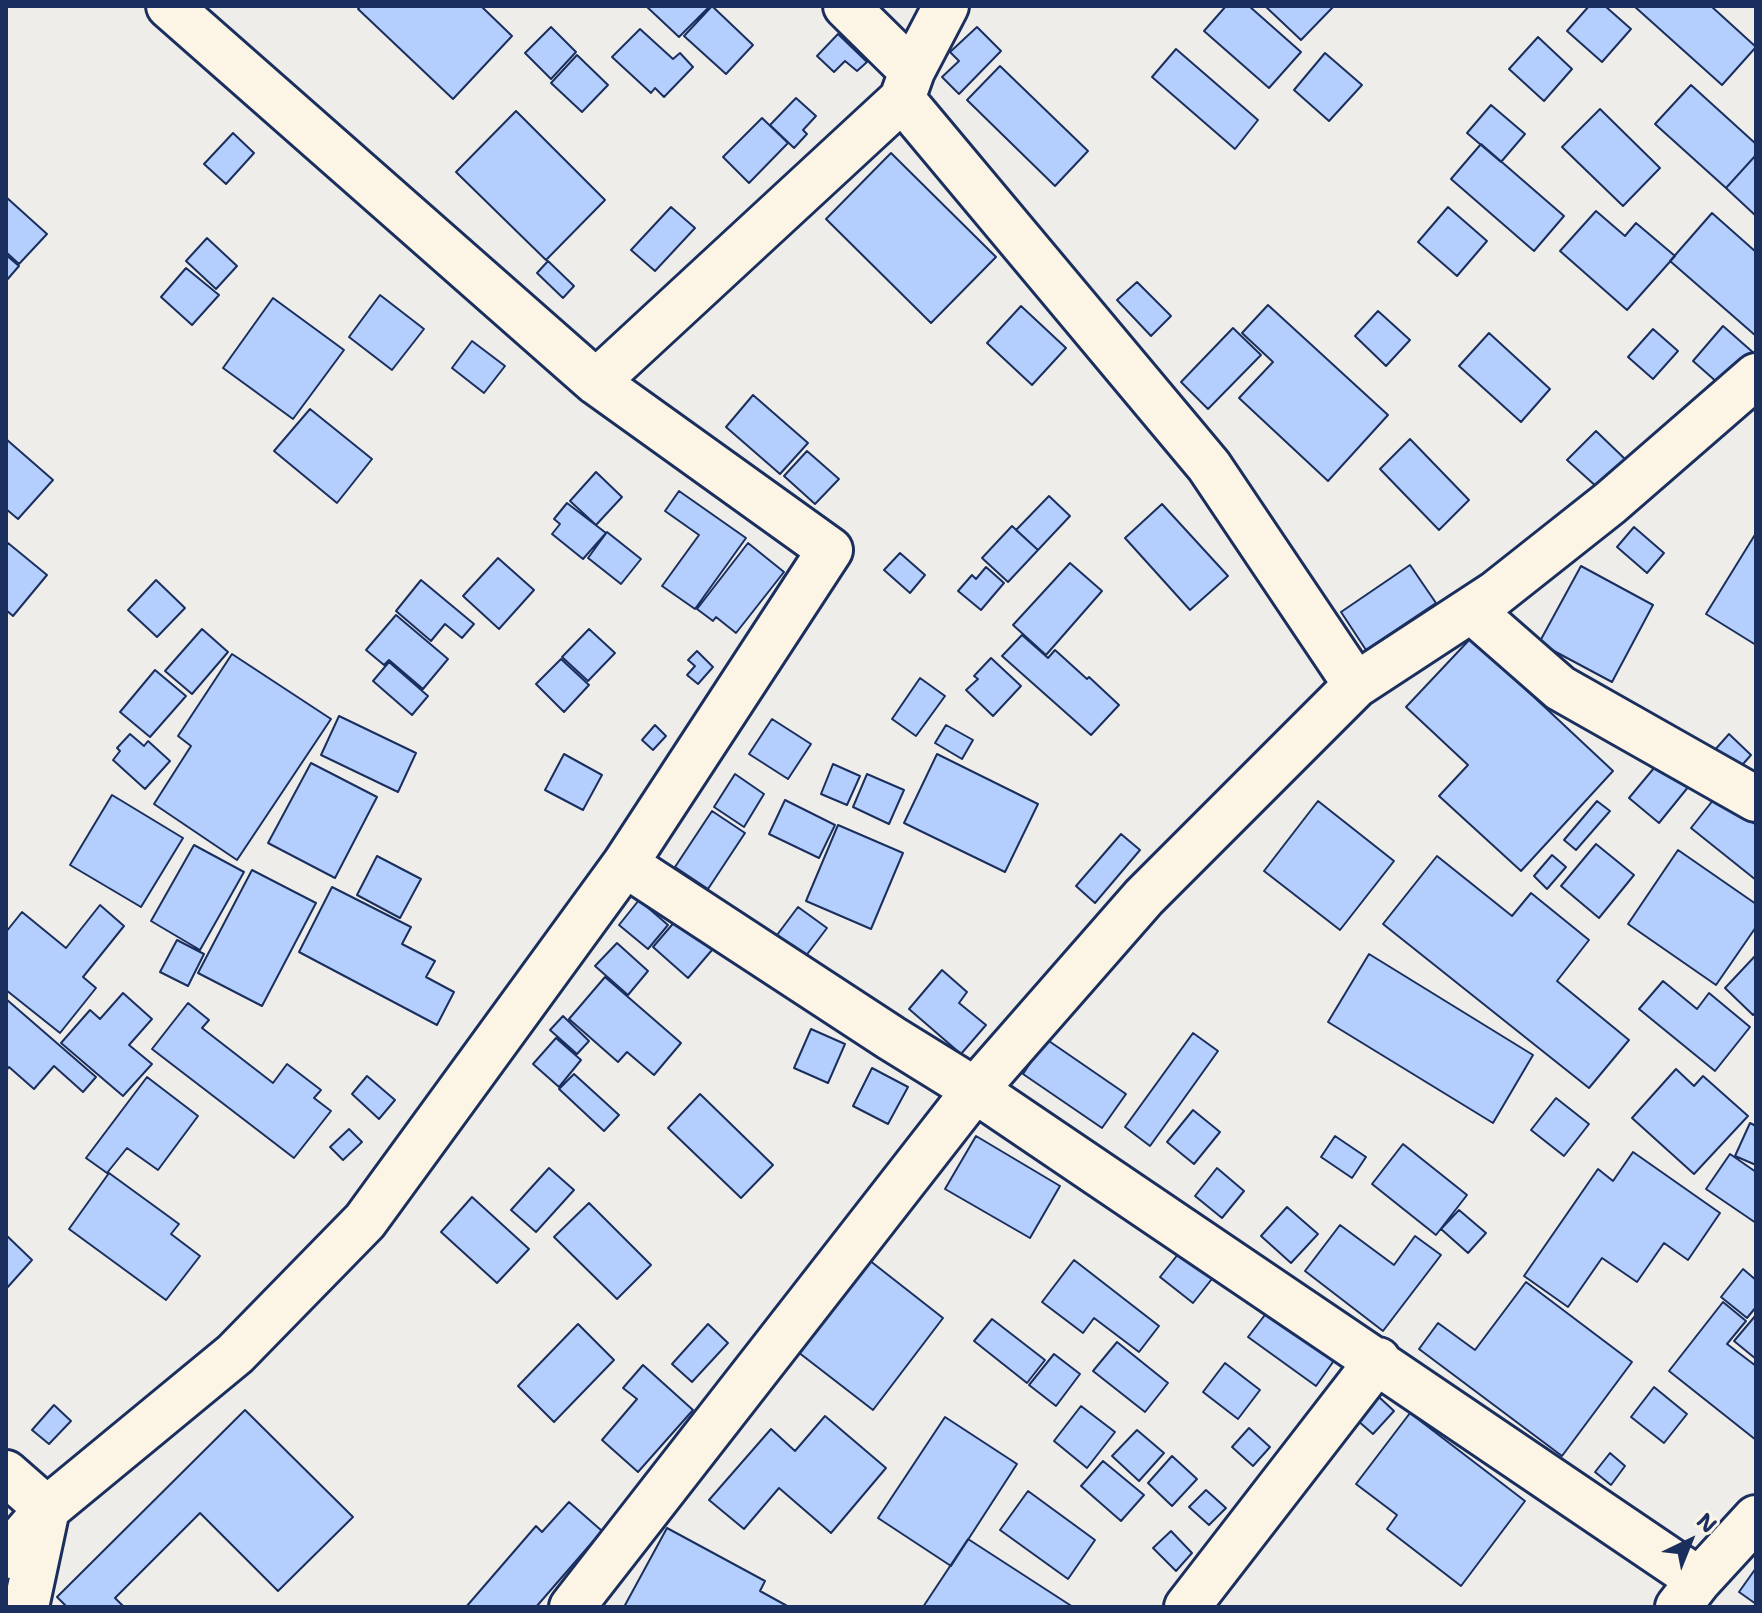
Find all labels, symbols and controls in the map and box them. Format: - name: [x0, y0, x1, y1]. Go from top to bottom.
- north arrow: [1650, 1501, 1730, 1581]
- text: N: [1690, 1507, 1723, 1540]

